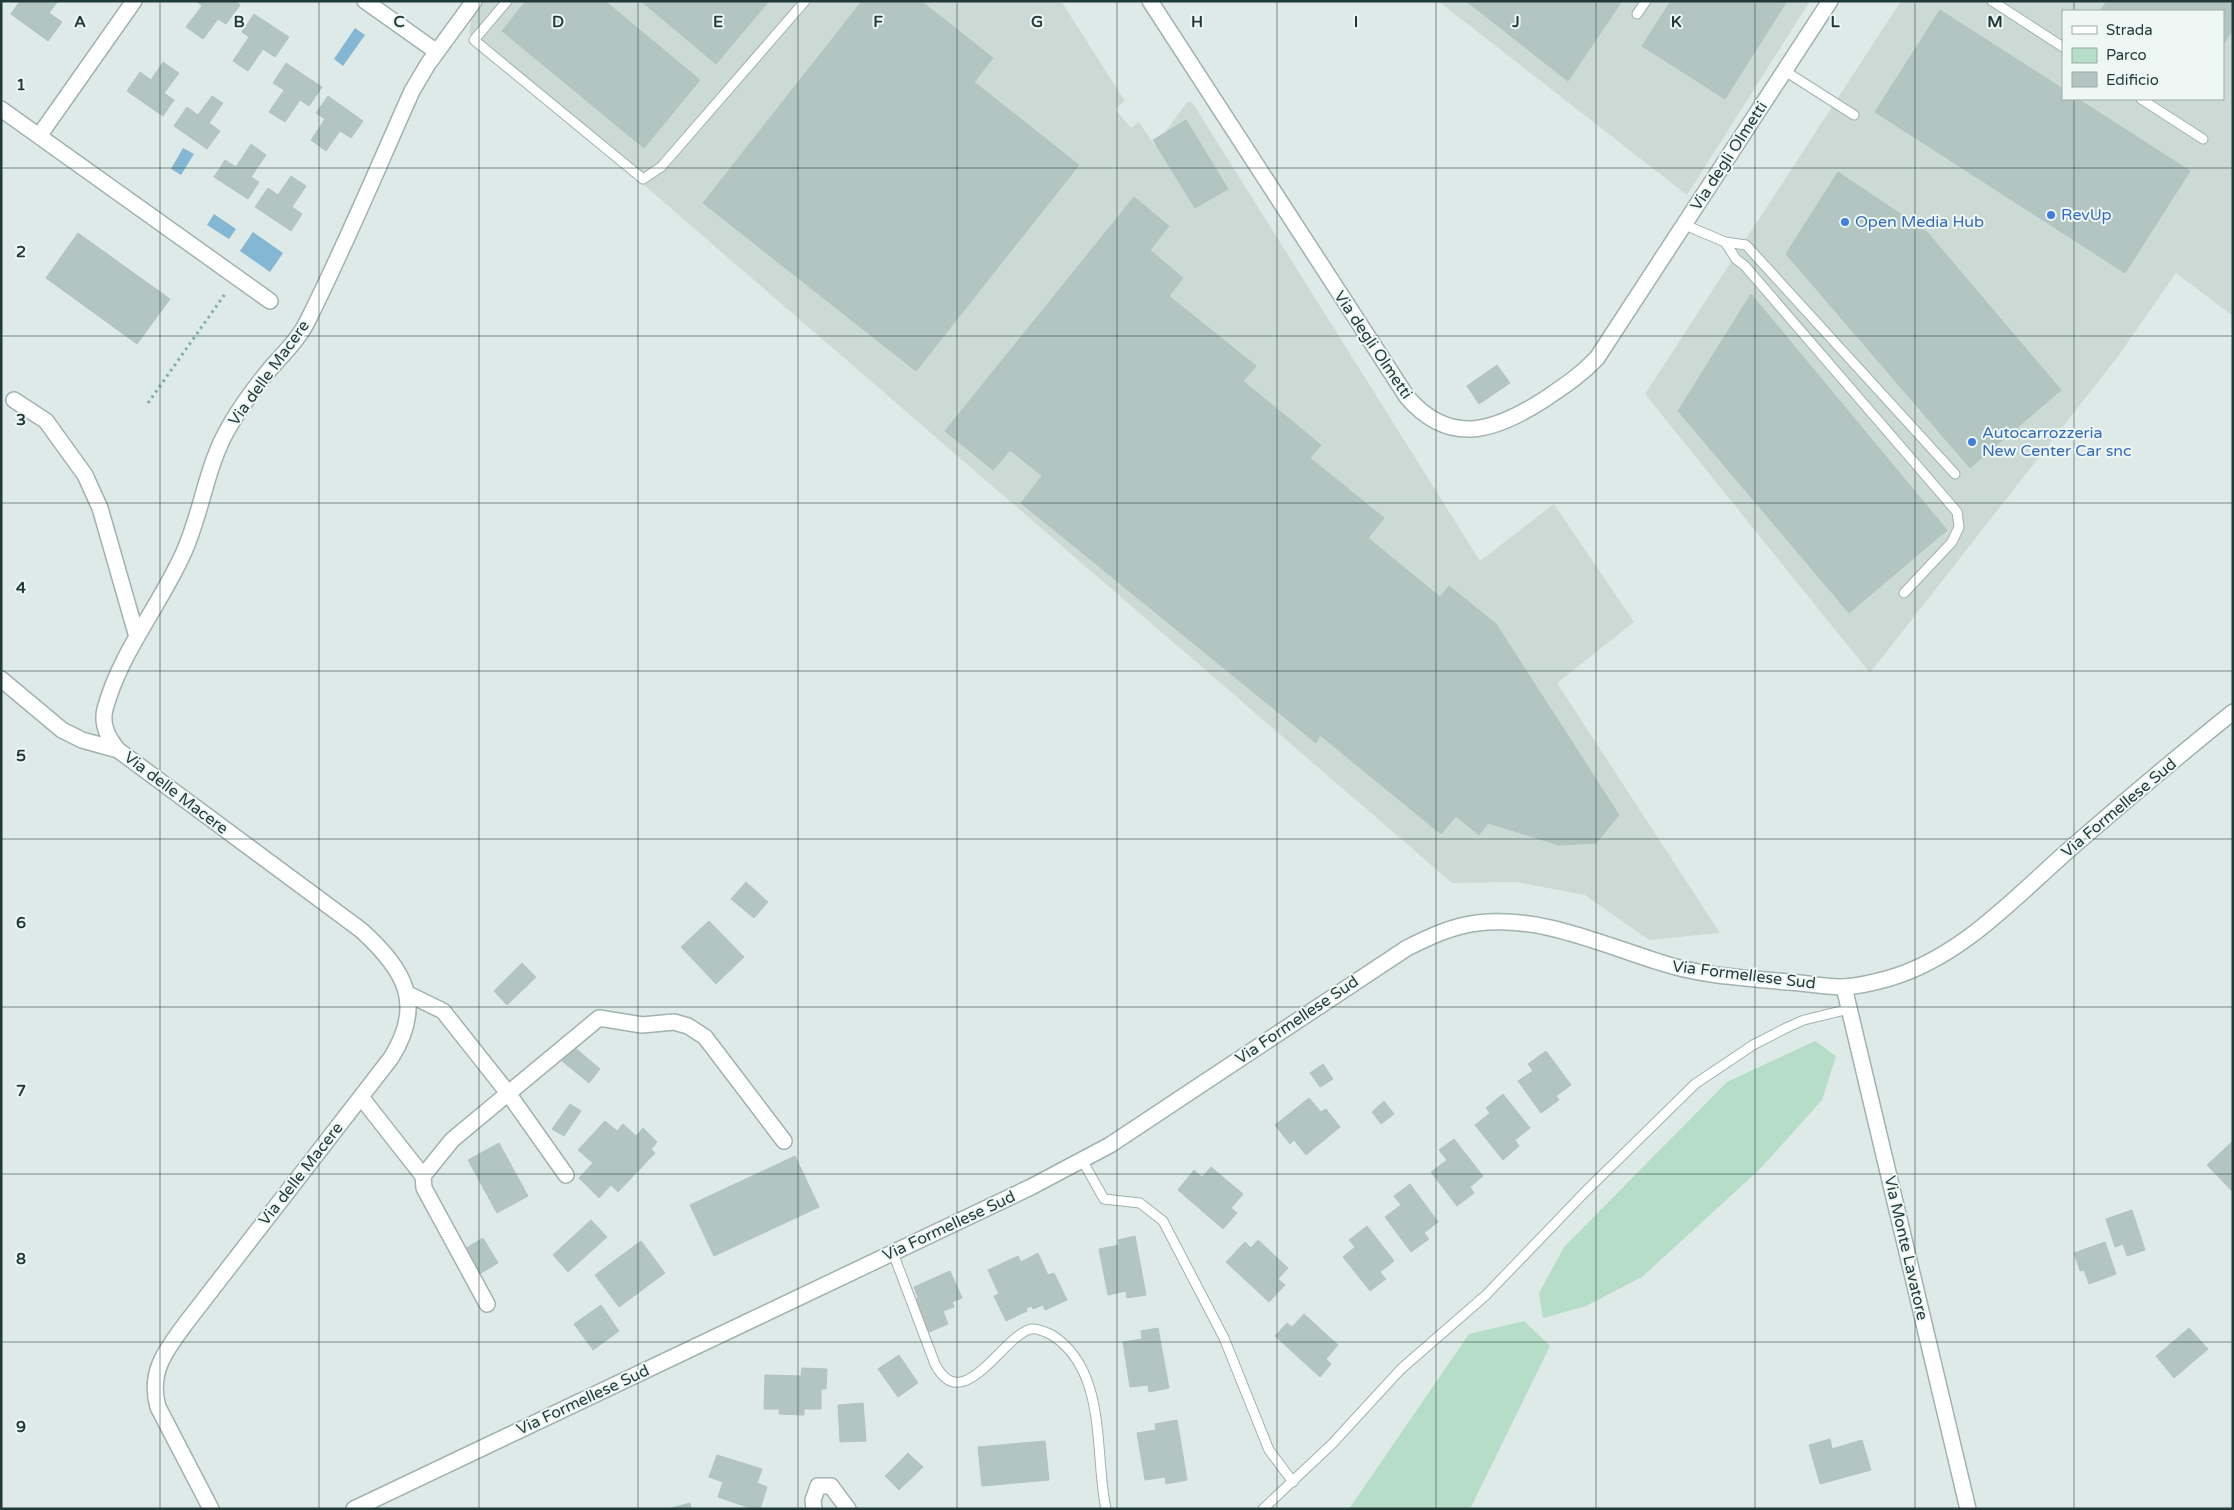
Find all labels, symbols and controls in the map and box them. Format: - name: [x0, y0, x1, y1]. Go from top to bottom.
- legend: [2062, 10, 2224, 100]
- text: A: [74, 12, 86, 32]
- text: B: [233, 12, 245, 32]
- text: C: [393, 12, 405, 32]
- text: D: [552, 12, 564, 32]
- text: E: [713, 12, 723, 32]
- text: F: [873, 12, 883, 32]
- text: G: [1031, 12, 1043, 32]
- text: H: [1191, 12, 1203, 32]
- text: I: [1354, 12, 1358, 32]
- text: J: [1511, 12, 1520, 32]
- text: K: [1671, 12, 1682, 32]
- text: L: [1830, 12, 1840, 32]
- text: M: [1987, 12, 2003, 32]
- text: Strada: [2106, 21, 2153, 39]
- text: Parco: [2106, 46, 2147, 64]
- text: Edificio: [2106, 71, 2159, 89]
- text: 1: [16, 75, 26, 95]
- street label: Via degli Olmetti: [1686, 98, 1772, 214]
- place label: RevUp: [2061, 205, 2112, 225]
- marker: RevUp: [2045, 209, 2057, 221]
- place label: Open Media Hub: [1855, 212, 1984, 232]
- marker: Open Media Hub: [1839, 216, 1851, 228]
- text: 2: [16, 242, 26, 262]
- street label: Via degli Olmetti: [1329, 287, 1417, 403]
- street label: Via delle Macere: [224, 316, 314, 430]
- text: 3: [16, 410, 26, 430]
- place label: Autocarrozzeria New Center Car snc: [1982, 423, 2132, 461]
- marker: Autocarrozzeria New Center Car snc: [1966, 436, 1978, 448]
- text: 4: [16, 578, 26, 598]
- text: 5: [16, 746, 26, 766]
- street label: Via delle Macere: [120, 747, 232, 839]
- street label: Via Formellese Sud: [2057, 754, 2181, 862]
- text: 6: [16, 913, 26, 933]
- street label: Via Formellese Sud: [1671, 956, 1817, 994]
- street label: Via Formellese Sud: [1232, 971, 1362, 1069]
- text: 7: [16, 1081, 26, 1101]
- street label: Via delle Macere: [255, 1118, 347, 1230]
- street label: Via Monte Lavatore: [1880, 1174, 1932, 1322]
- street label: Via Formellese Sud: [879, 1186, 1019, 1266]
- text: 8: [16, 1249, 26, 1269]
- street label: Via Formellese Sud: [513, 1360, 653, 1440]
- text: 9: [16, 1417, 26, 1437]

